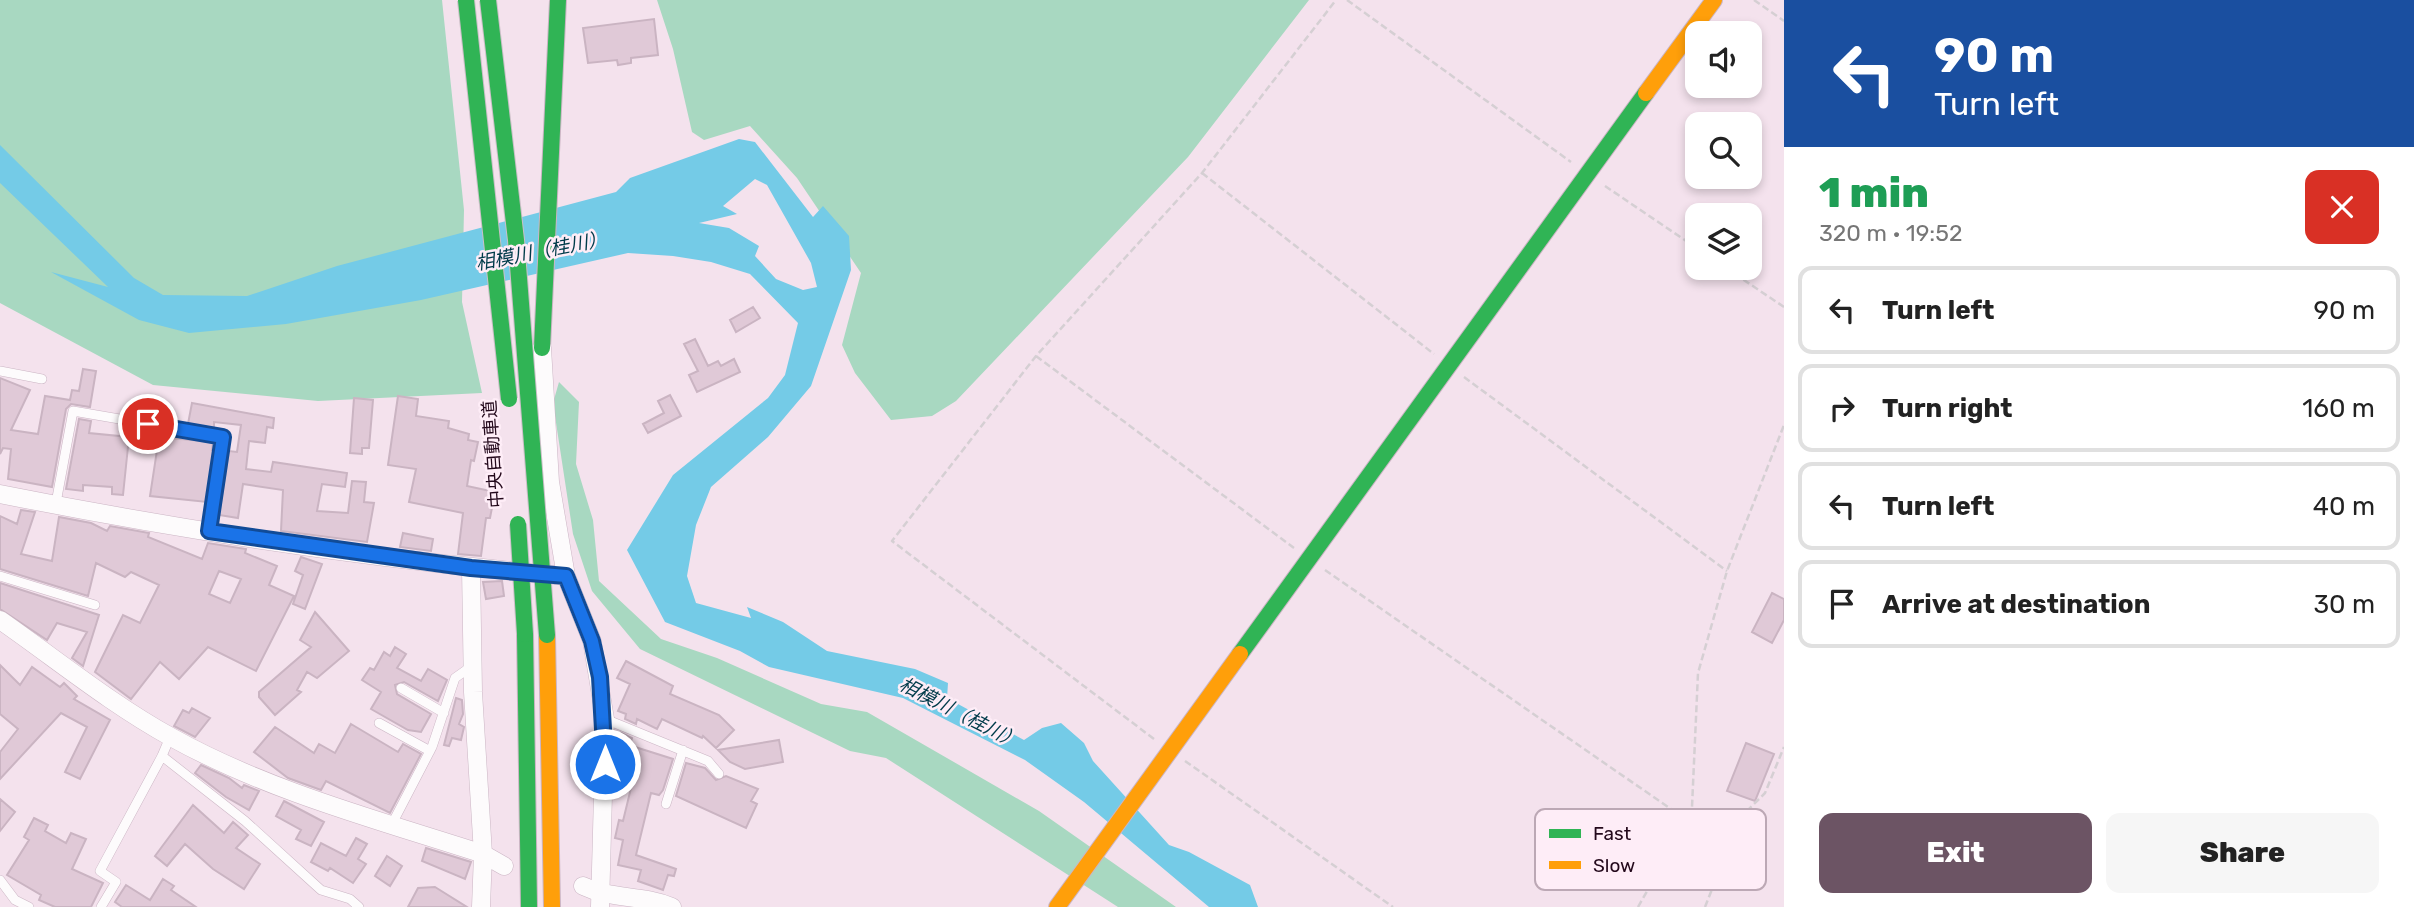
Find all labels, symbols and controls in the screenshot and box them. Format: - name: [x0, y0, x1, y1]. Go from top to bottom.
- map controls: [1685, 21, 1762, 280]
- button: sound: [1685, 21, 1762, 98]
- text: 90 m: [1934, 26, 2054, 84]
- icon: left: [1819, 28, 1910, 119]
- text: Turn left: [1934, 85, 2059, 123]
- button: search: [1685, 112, 1762, 189]
- text: 1 min: [1819, 168, 1929, 218]
- button: close: [2305, 170, 2379, 244]
- button: layers: [1685, 203, 1762, 280]
- text: 320 m · 19:52: [1819, 219, 1962, 247]
- water label: 相模川（桂川）: [474, 227, 608, 275]
- icon: left: [1823, 291, 1861, 329]
- text: Turn left: [1882, 295, 1994, 326]
- text: 90 m: [2314, 295, 2375, 326]
- icon: right: [1823, 389, 1861, 427]
- text: Turn right: [1882, 393, 2012, 424]
- text: 160 m: [2302, 393, 2375, 424]
- pin: [118, 394, 178, 454]
- street label: 中央自動車道: [478, 399, 508, 509]
- icon: arrive: [129, 405, 167, 443]
- icon: left: [1823, 487, 1861, 525]
- text: Turn left: [1882, 491, 1994, 522]
- text: 40 m: [2313, 491, 2375, 522]
- icon: arrive: [1823, 585, 1861, 623]
- text: Arrive at destination: [1882, 589, 2150, 620]
- text: 30 m: [2313, 589, 2375, 620]
- water label: 相模川（桂川）: [896, 673, 1024, 753]
- position arrow: [568, 727, 642, 801]
- legend: [1535, 809, 1766, 890]
- button: Exit: [1819, 813, 2092, 893]
- button: Share: [2106, 813, 2379, 893]
- text: Fast: [1593, 822, 1632, 845]
- text: Slow: [1593, 854, 1635, 877]

